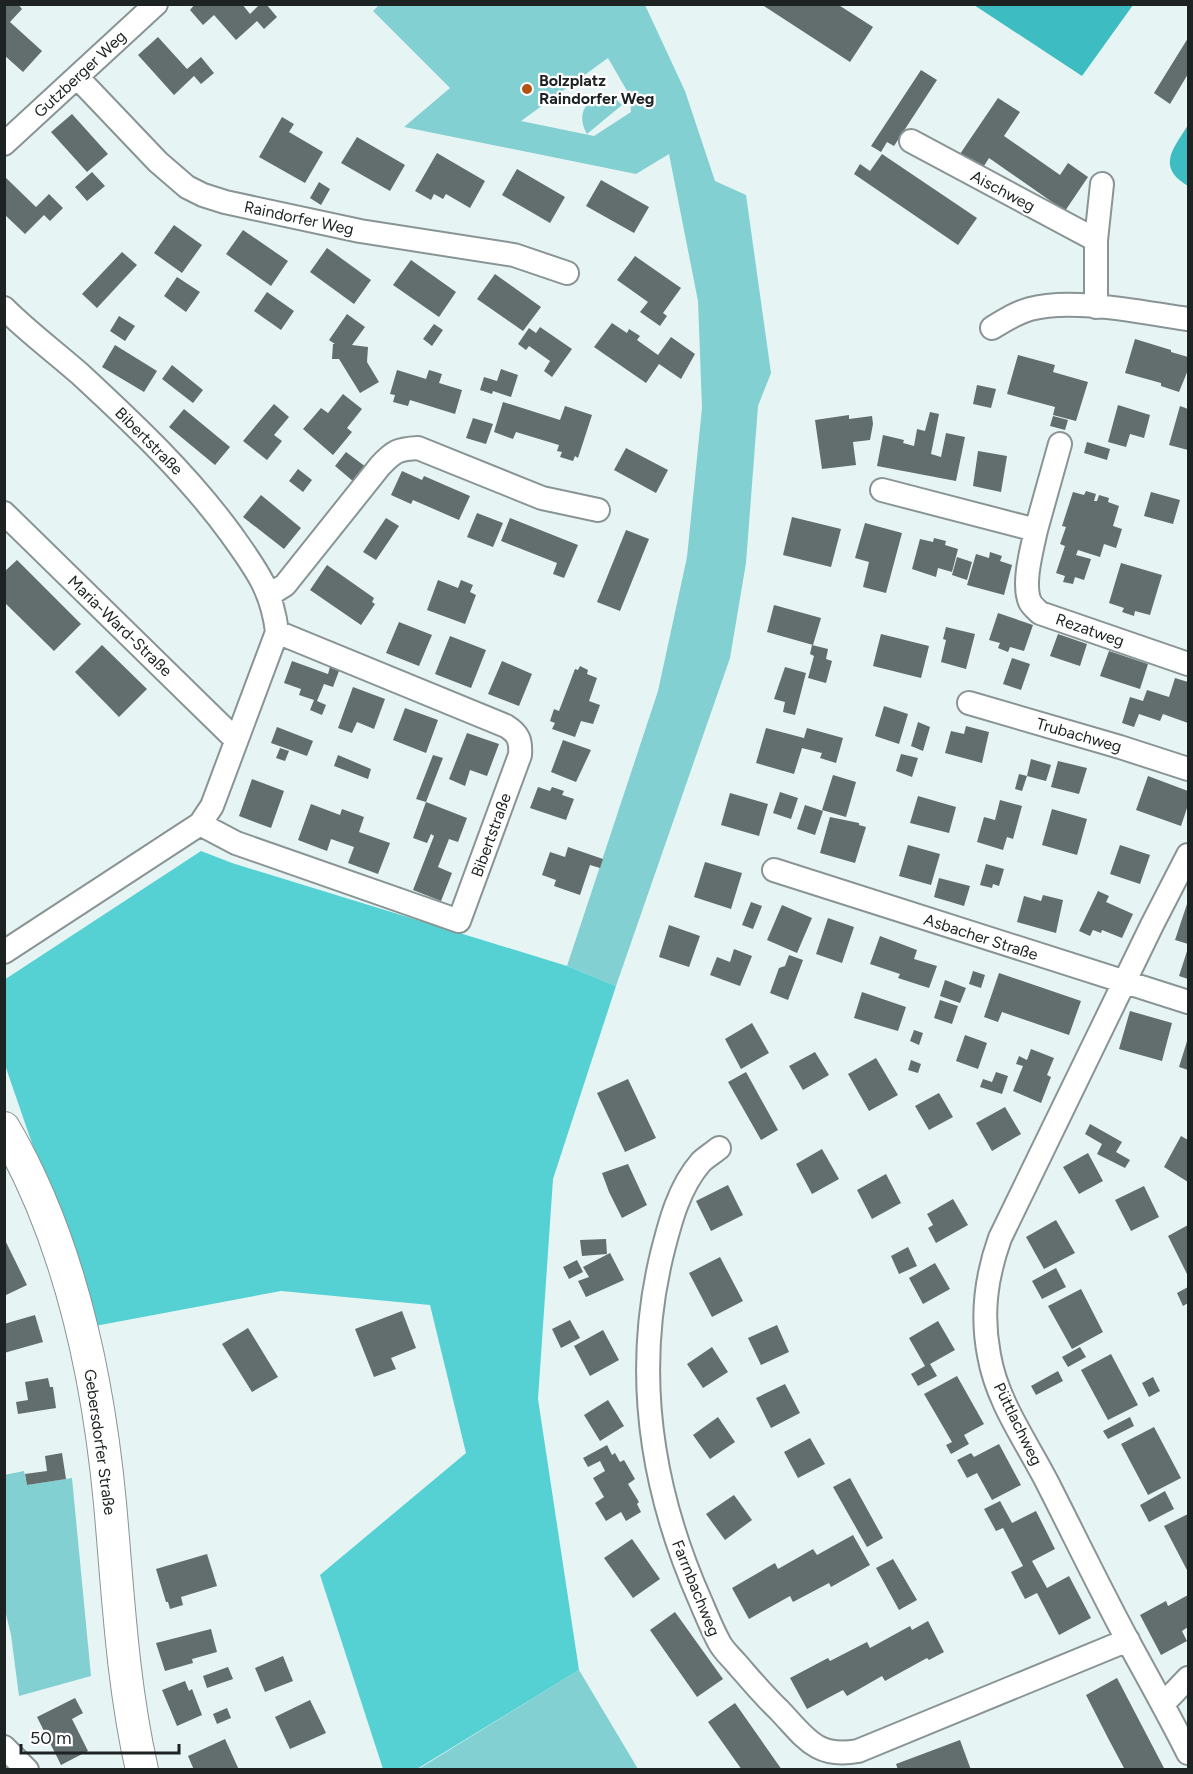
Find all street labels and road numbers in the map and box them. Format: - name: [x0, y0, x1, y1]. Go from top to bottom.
- street label: Gutzberger Weg: [30, 27, 130, 121]
- street label: Aischweg: [968, 166, 1038, 216]
- street label: Raindorfer Weg: [242, 197, 356, 239]
- street label: Bibertstraße: [111, 403, 187, 479]
- street label: Maria-Ward-Straße: [64, 572, 176, 681]
- street label: Rezatweg: [1053, 609, 1127, 651]
- street label: Trubachweg: [1034, 714, 1124, 756]
- street label: Bibertstraße: [467, 790, 515, 880]
- street label: Asbacher Straße: [922, 910, 1041, 964]
- street label: Gebersdorfer Straße: [80, 1368, 120, 1516]
- street label: Püttlachweg: [990, 1379, 1046, 1469]
- street label: Farrnbachweg: [668, 1537, 724, 1639]

